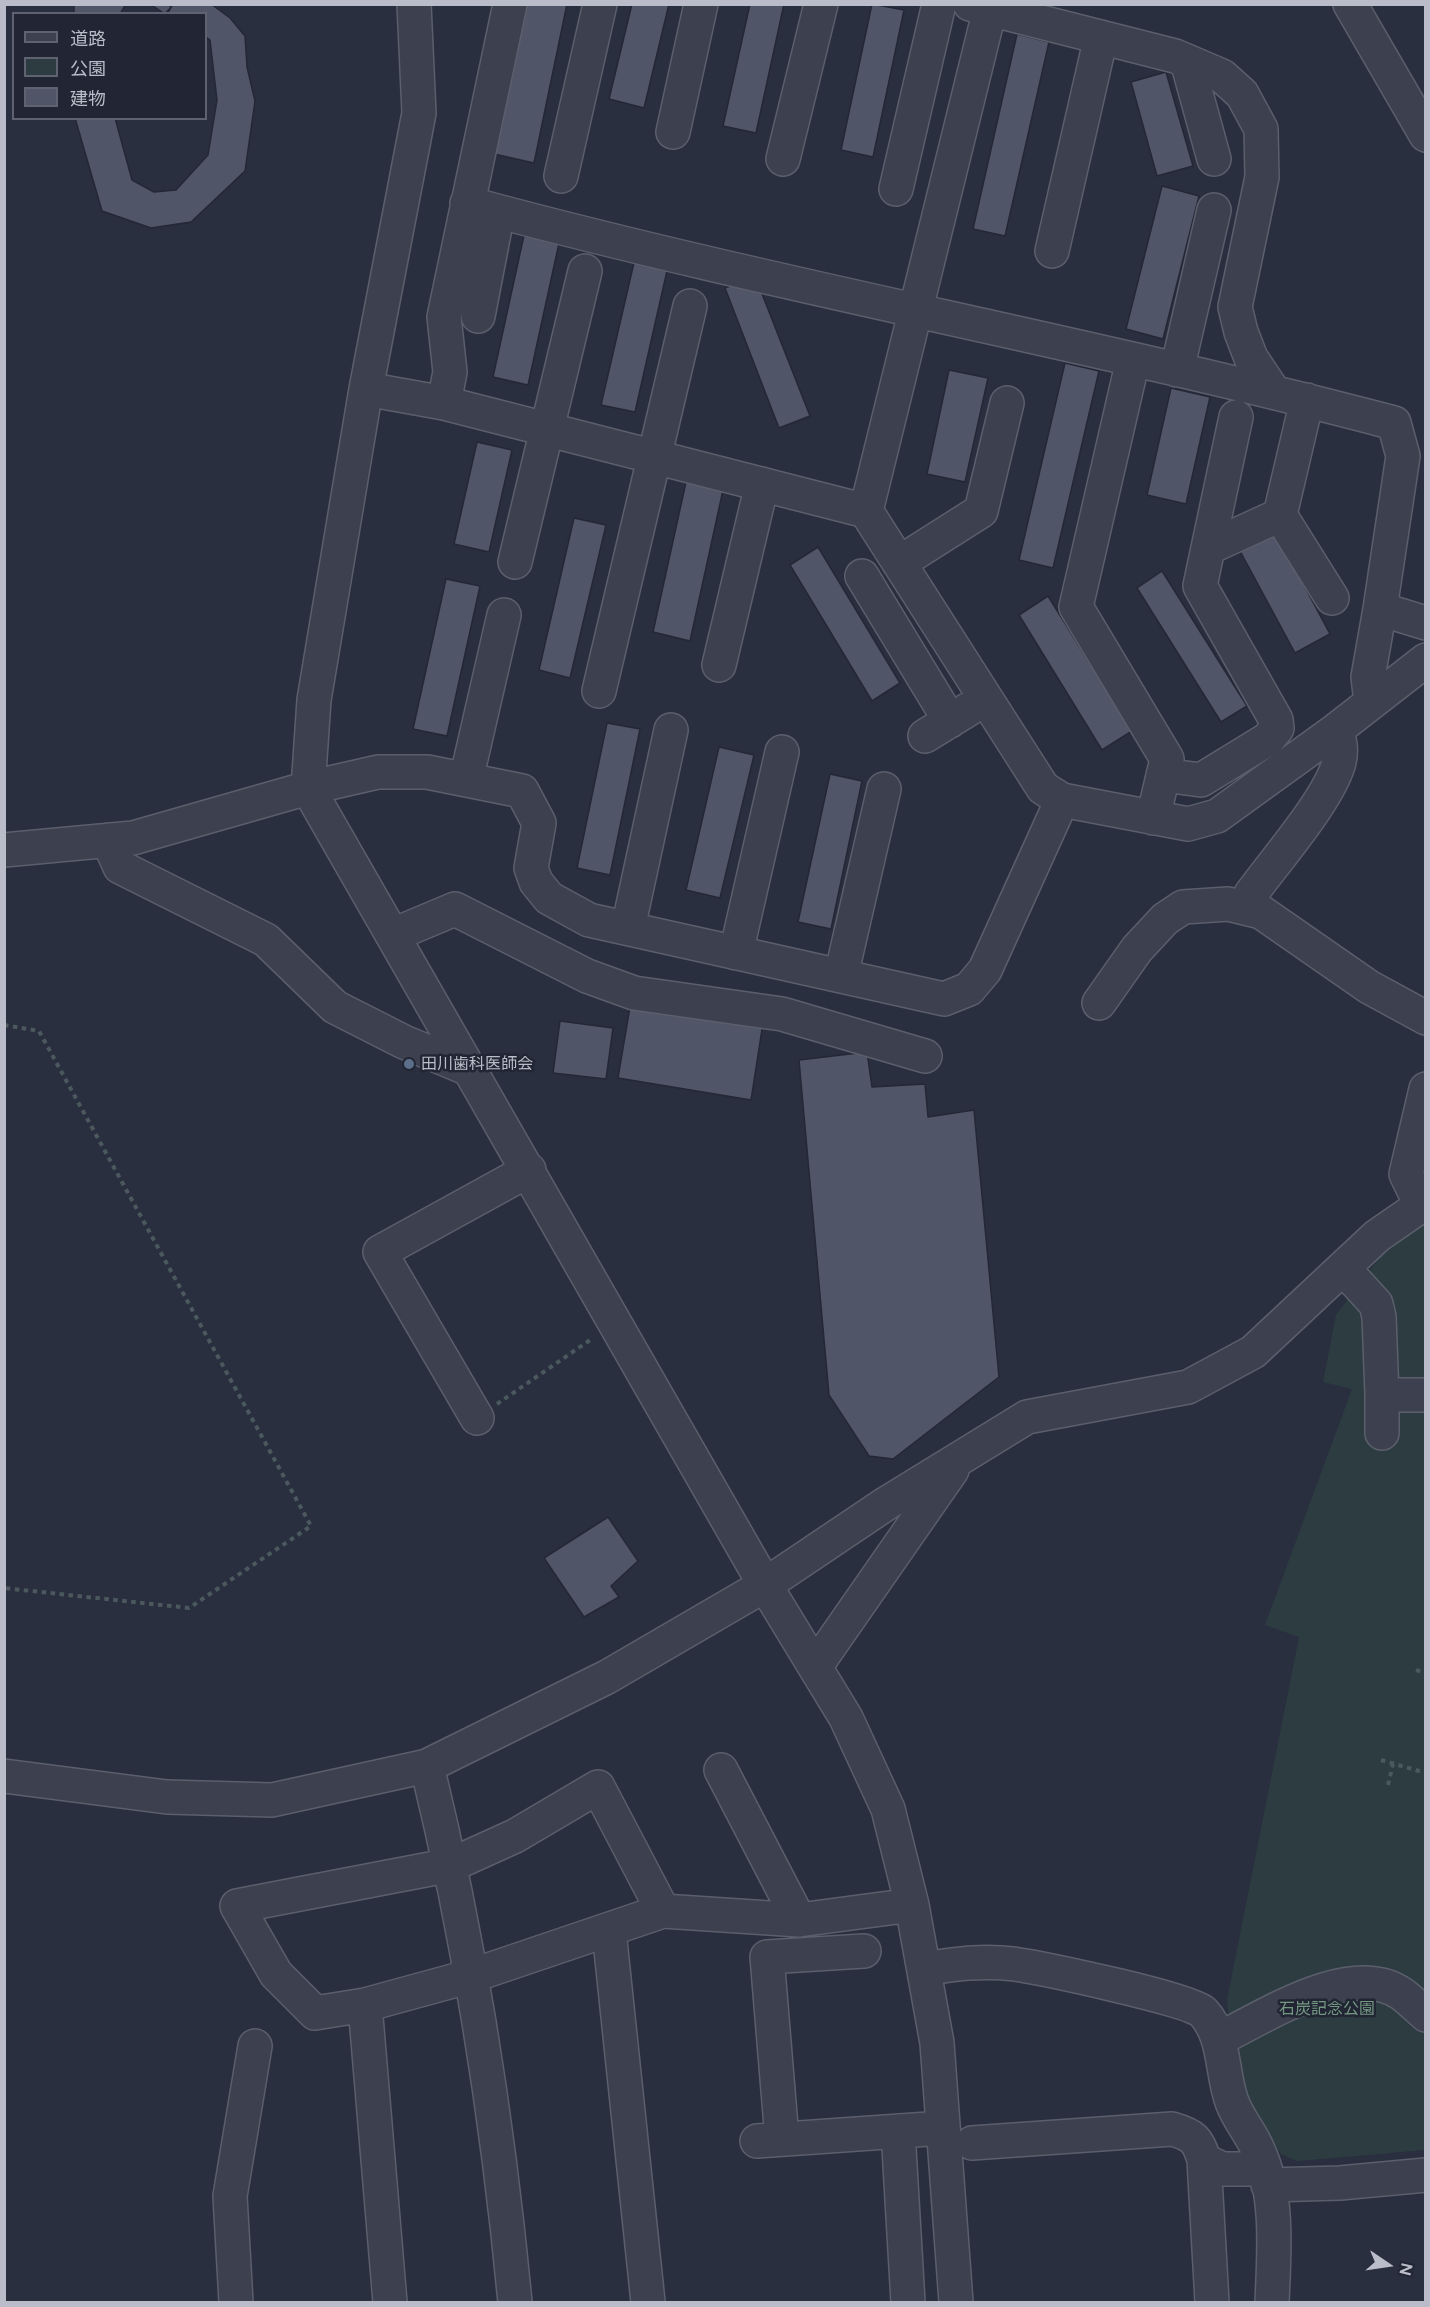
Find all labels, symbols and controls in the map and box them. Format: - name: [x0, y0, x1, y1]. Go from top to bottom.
- legend: [12, 12, 207, 120]
- text: 道路: [70, 28, 106, 50]
- text: 公園: [70, 58, 106, 80]
- text: 建物: [70, 88, 106, 110]
- place label: 田川歯科医師会: [421, 1054, 533, 1074]
- marker: 田川歯科医師会: [402, 1057, 416, 1071]
- park label: 石炭記念公園: [1279, 1999, 1375, 2019]
- north arrow: [1358, 2235, 1418, 2295]
- text: N: [1395, 2261, 1417, 2277]

